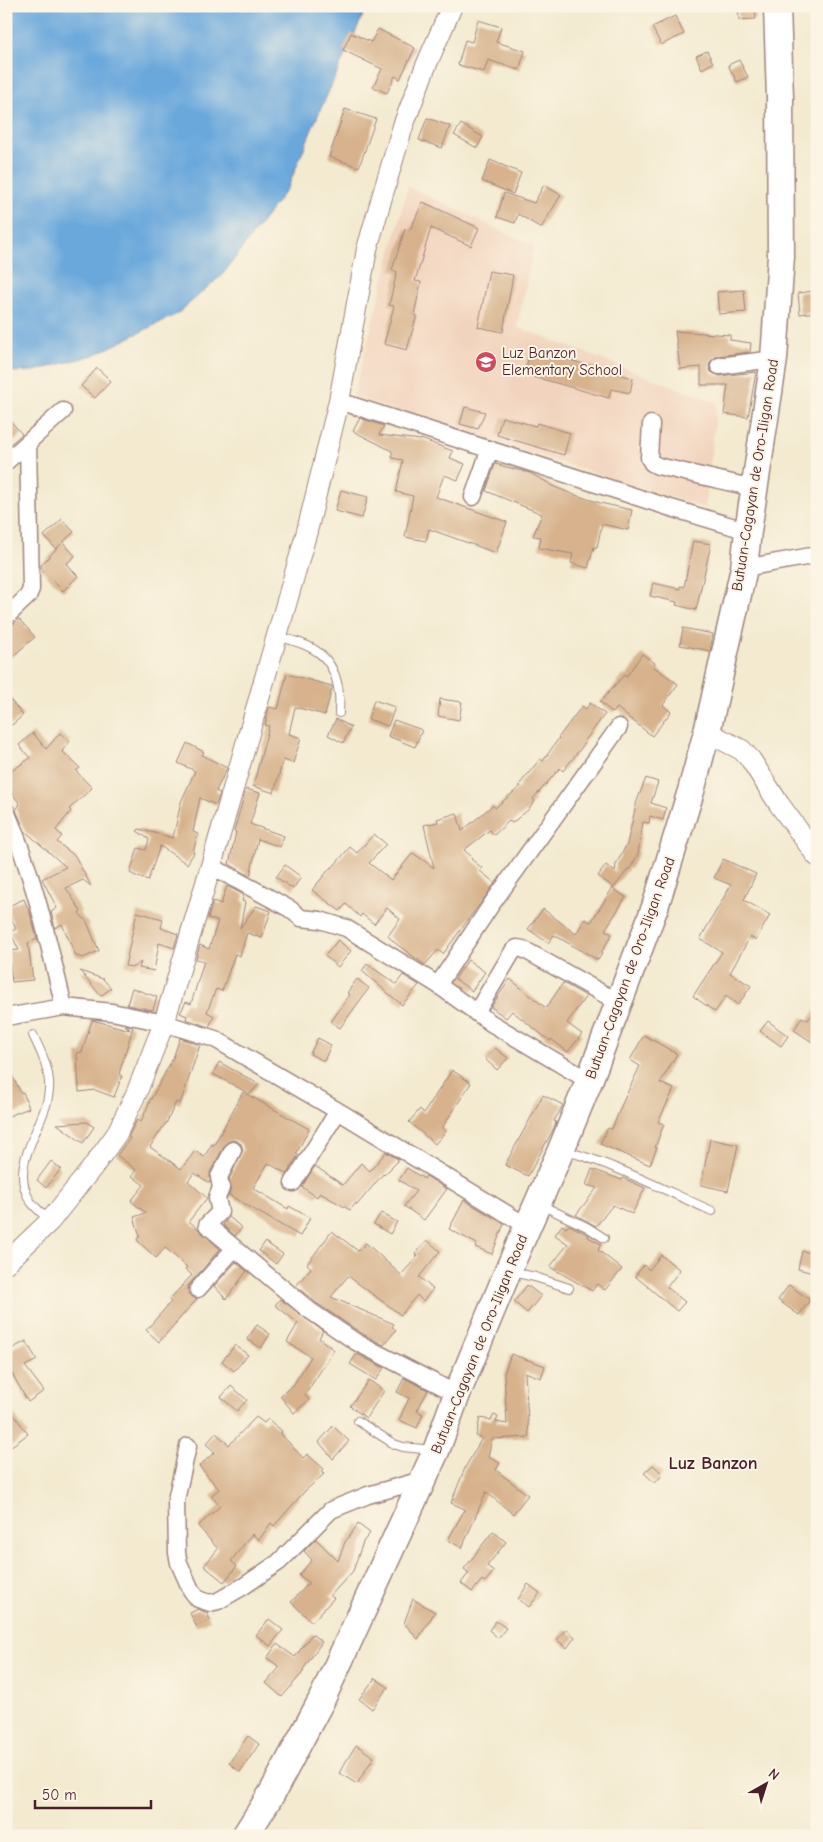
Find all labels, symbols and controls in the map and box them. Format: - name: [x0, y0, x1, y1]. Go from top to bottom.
- place label: Luz Banzon Elementary School: [502, 344, 622, 379]
- school or university icon: Luz Banzon Elementary School: [474, 350, 498, 374]
- street label: Butuan-Cagayan de Oro-Iligan Road: [728, 358, 782, 592]
- street label: Butuan-Cagayan de Oro-Iligan Road: [581, 855, 679, 1081]
- street label: Butuan-Cagayan de Oro-Iligan Road: [427, 1232, 531, 1456]
- district label: Luz Banzon: [668, 1453, 758, 1474]
- north arrow: [740, 1760, 790, 1810]
- text: N: [765, 1765, 783, 1784]
- scale bar: [35, 1777, 151, 1809]
- text: 50 m: [42, 1786, 77, 1804]

